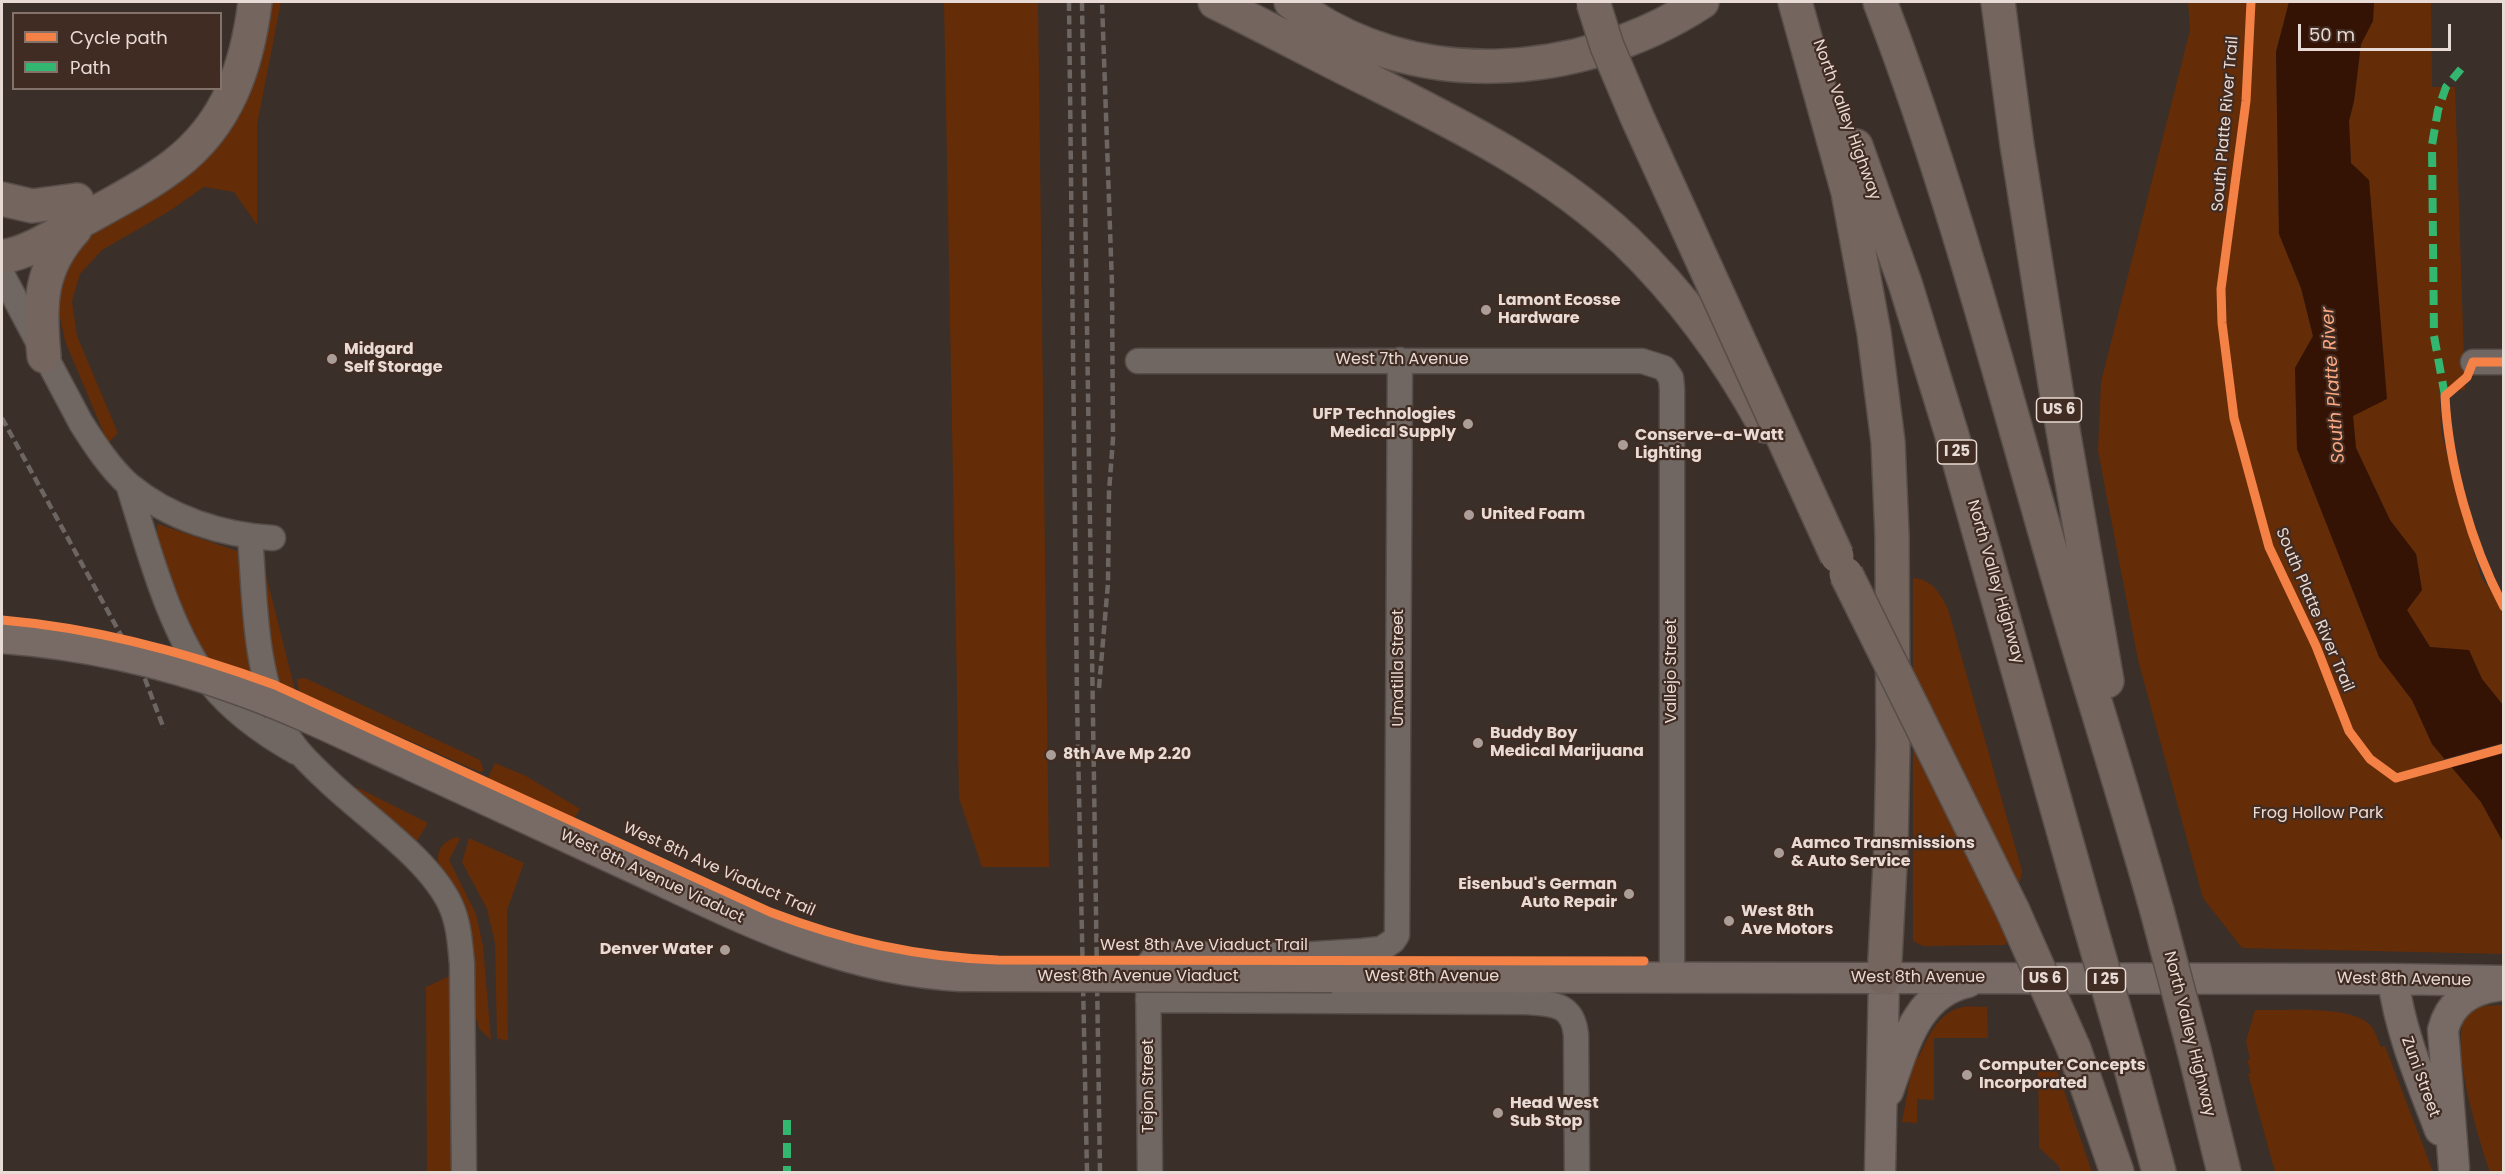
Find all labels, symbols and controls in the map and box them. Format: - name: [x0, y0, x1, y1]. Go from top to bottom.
- legend: [12, 12, 222, 90]
- scale bar: [2301, 12, 2454, 50]
- text: 50 m: [2309, 22, 2355, 47]
- text: Cycle path: [70, 25, 168, 50]
- street label: South Platte River Trail: [2209, 35, 2243, 213]
- street label: North Valley Highway: [1808, 37, 1884, 203]
- text: Path: [70, 55, 111, 80]
- place label: Lamont Ecosse Hardware: [1498, 291, 1621, 329]
- marker: Lamont Ecosse Hardware: [1479, 303, 1493, 317]
- water label: South Platte River: [2318, 306, 2350, 464]
- place label: Midgard Self Storage: [344, 340, 443, 378]
- street label: West 7th Avenue: [1335, 350, 1469, 370]
- marker: Midgard Self Storage: [325, 352, 339, 366]
- road number: US 6: [2036, 398, 2082, 422]
- place label: UFP Technologies Medical Supply: [1313, 405, 1456, 443]
- marker: UFP Technologies Medical Supply: [1461, 417, 1475, 431]
- place label: Conserve-a-Watt Lighting: [1635, 426, 1784, 464]
- marker: Conserve-a-Watt Lighting: [1616, 438, 1630, 452]
- road number: I 25: [1938, 440, 1976, 464]
- street label: North Valley Highway: [1962, 498, 2028, 666]
- place label: United Foam: [1481, 505, 1585, 525]
- marker: United Foam: [1462, 508, 1476, 522]
- street label: South Platte River Trail: [2271, 525, 2357, 695]
- street label: Umatilla Street: [1389, 609, 1409, 727]
- street label: Vallejo Street: [1662, 619, 1682, 723]
- place label: Buddy Boy Medical Marijuana: [1490, 724, 1644, 762]
- marker: Buddy Boy Medical Marijuana: [1471, 736, 1485, 750]
- place label: 8th Ave Mp 2.20: [1063, 745, 1191, 765]
- marker: 8th Ave Mp 2.20: [1044, 748, 1058, 762]
- park label: Frog Hollow Park: [2253, 804, 2383, 824]
- street label: West 8th Ave Viaduct Trail: [620, 819, 818, 921]
- street label: West 8th Avenue Viaduct: [557, 826, 747, 928]
- place label: Aamco Transmissions & Auto Service: [1791, 834, 1975, 872]
- marker: Aamco Transmissions & Auto Service: [1772, 846, 1786, 860]
- place label: Eisenbud's German Auto Repair: [1458, 875, 1617, 913]
- marker: Eisenbud's German Auto Repair: [1622, 887, 1636, 901]
- place label: West 8th Ave Motors: [1741, 902, 1833, 940]
- marker: West 8th Ave Motors: [1722, 914, 1736, 928]
- street label: West 8th Ave Viaduct Trail: [1100, 936, 1308, 956]
- place label: Denver Water: [600, 940, 713, 960]
- marker: Denver Water: [718, 943, 732, 957]
- street label: North Valley Highway: [2159, 949, 2219, 1119]
- street label: West 8th Avenue Viaduct: [1038, 967, 1238, 987]
- street label: West 8th Avenue: [1365, 967, 1499, 987]
- road number: US 6: [2022, 967, 2068, 991]
- street label: West 8th Avenue: [1851, 968, 1985, 988]
- road number: I 25: [2086, 968, 2126, 992]
- street label: West 8th Avenue: [2337, 969, 2471, 991]
- street label: Zuni Street: [2397, 1034, 2443, 1120]
- street label: Tejon Street: [1139, 1039, 1159, 1133]
- place label: Computer Concepts Incorporated: [1979, 1056, 2146, 1094]
- marker: Computer Concepts Incorporated: [1960, 1068, 1974, 1082]
- place label: Head West Sub Stop: [1510, 1094, 1599, 1132]
- marker: Head West Sub Stop: [1491, 1106, 1505, 1120]

